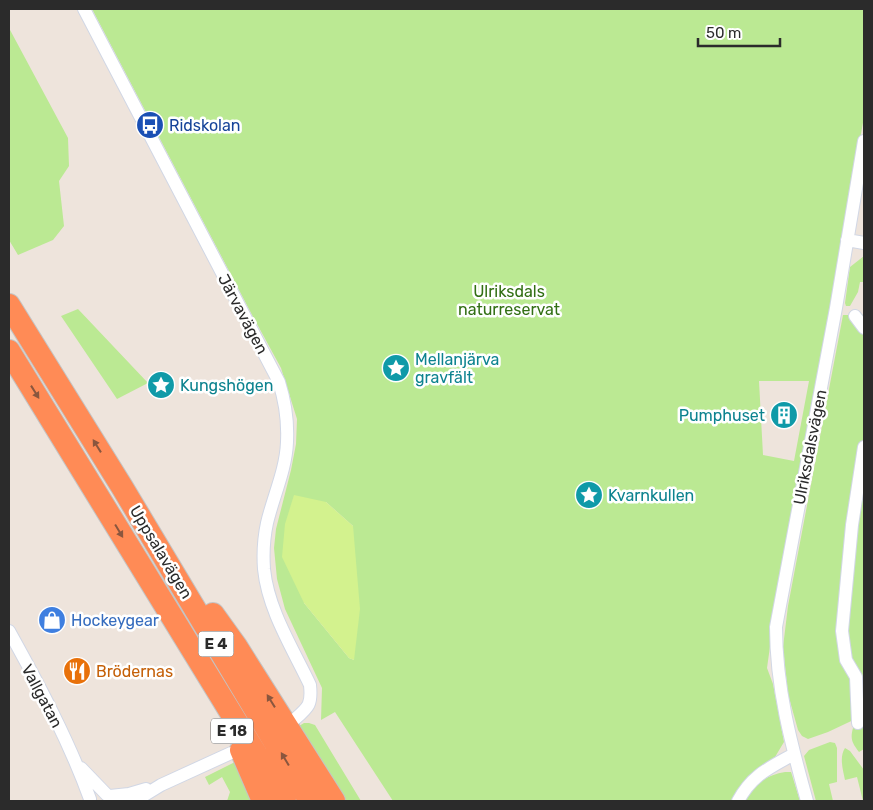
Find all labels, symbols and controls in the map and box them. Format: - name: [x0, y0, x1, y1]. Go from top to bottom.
- scale bar: [698, 15, 780, 47]
- text: 50 m: [706, 24, 741, 42]
- bus stop icon: Ridskolan: [135, 110, 165, 140]
- place label: Ridskolan: [169, 116, 241, 135]
- street label: Järvavägen: [214, 271, 272, 357]
- park label: Ulriksdals naturreservat: [458, 282, 560, 319]
- place label: Mellanjärva gravfält: [415, 350, 499, 387]
- place icon: Mellanjärva gravfält: [381, 353, 411, 383]
- place icon: Kungshögen: [146, 370, 176, 400]
- place label: Kungshögen: [180, 376, 273, 395]
- one-way arrow: [30, 385, 39, 398]
- street label: Ulriksdalsvägen: [790, 388, 830, 506]
- building icon: Pumphuset: [769, 400, 799, 430]
- place label: Pumphuset: [679, 406, 765, 425]
- one-way arrow: [92, 439, 101, 453]
- place icon: Kvarnkullen: [574, 480, 604, 510]
- place label: Kvarnkullen: [608, 486, 694, 505]
- street label: Uppsalavägen: [126, 502, 196, 602]
- one-way arrow: [115, 524, 124, 537]
- shop icon: Hockeygear: [37, 605, 67, 635]
- place label: Hockeygear: [71, 611, 159, 630]
- road number: E 4: [198, 632, 234, 656]
- restaurant icon: Brödernas: [62, 656, 92, 686]
- street label: Vallgatan: [17, 661, 67, 731]
- place label: Brödernas: [96, 662, 173, 681]
- one-way arrow: [266, 694, 276, 707]
- road number: E 18: [211, 718, 253, 744]
- one-way arrow: [280, 753, 289, 766]

